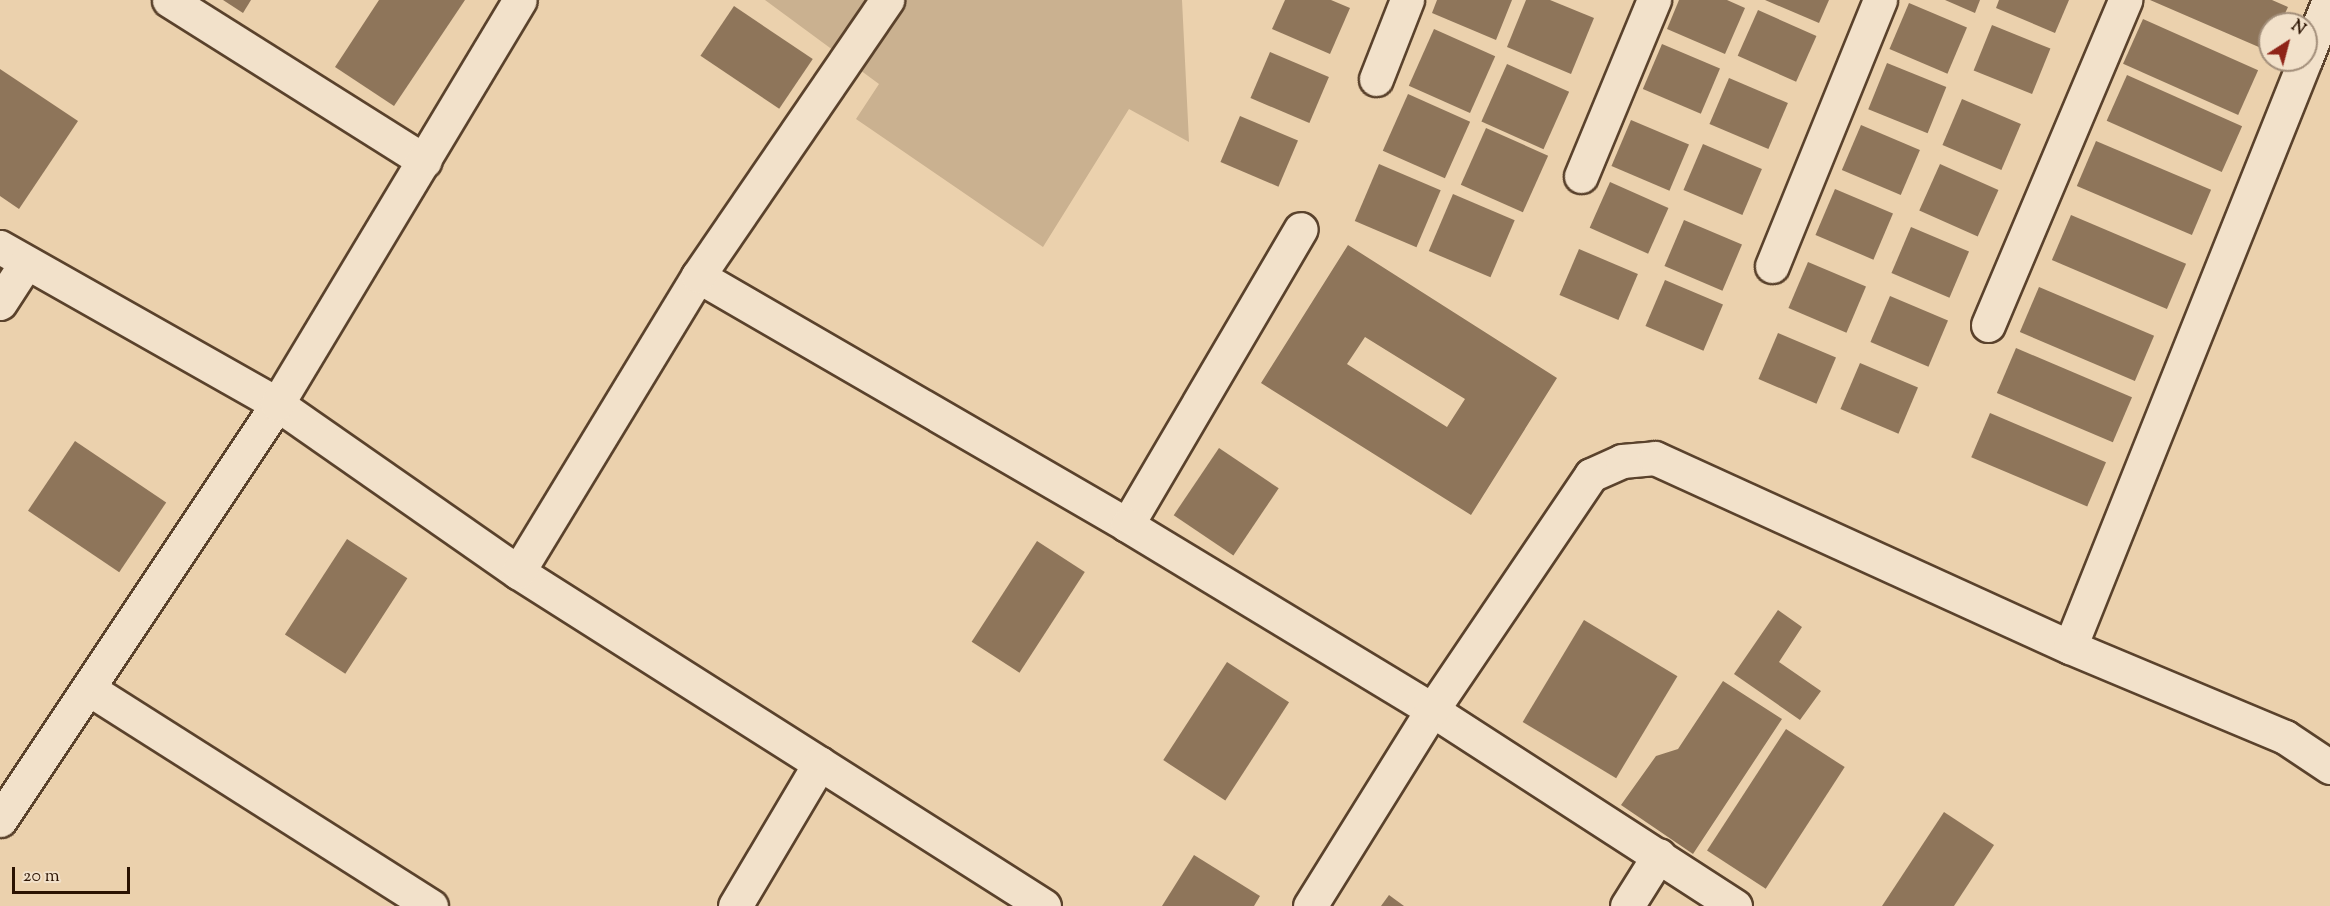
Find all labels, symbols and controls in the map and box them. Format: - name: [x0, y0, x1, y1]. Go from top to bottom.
- north arrow: [2258, 12, 2318, 72]
- text: N: [2286, 16, 2310, 42]
- scale bar: [15, 855, 134, 893]
- text: 20 m: [23, 864, 60, 890]

